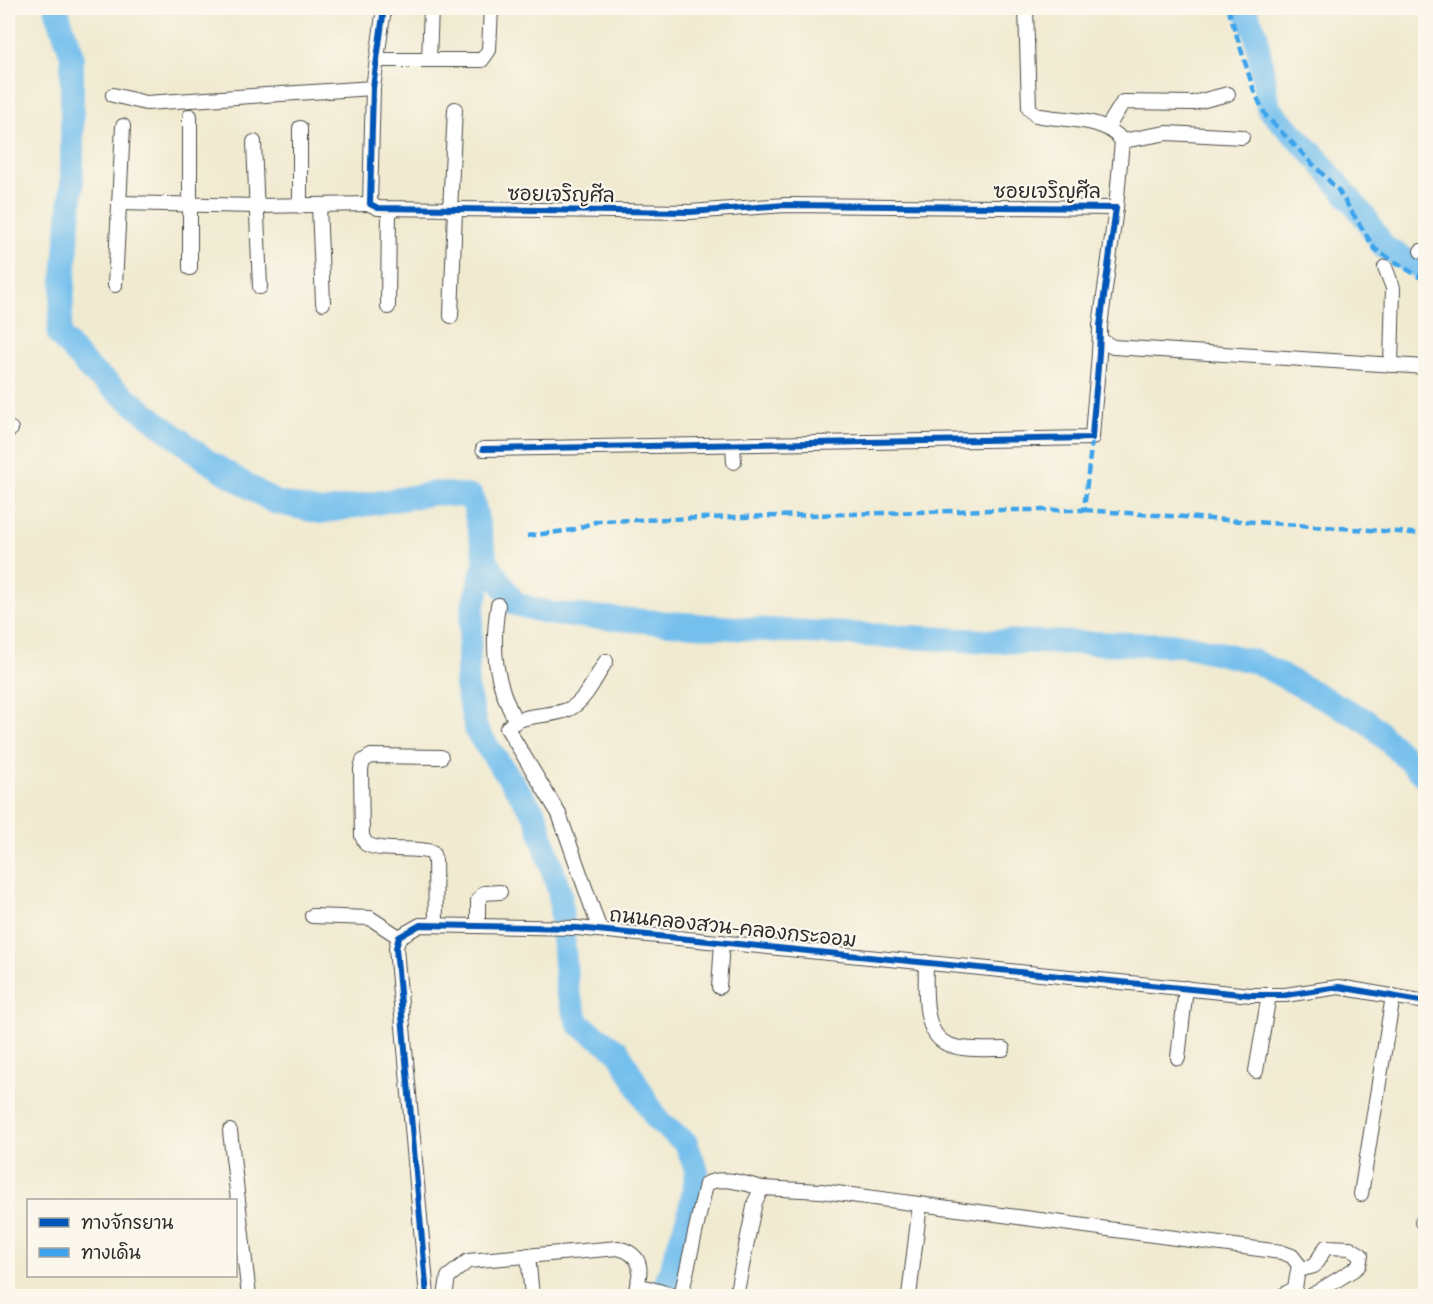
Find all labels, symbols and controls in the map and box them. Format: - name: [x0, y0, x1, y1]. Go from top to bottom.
- street label: ซอยเจริญศีล: [993, 179, 1101, 203]
- street label: ซอยเจริญศีล: [507, 181, 615, 207]
- street label: ถนนคลองสวน-คลองกระออม: [608, 903, 858, 952]
- legend: [27, 1199, 237, 1277]
- text: ทางจักรยาน: [81, 1212, 173, 1234]
- text: ทางเดิน: [81, 1242, 141, 1264]

